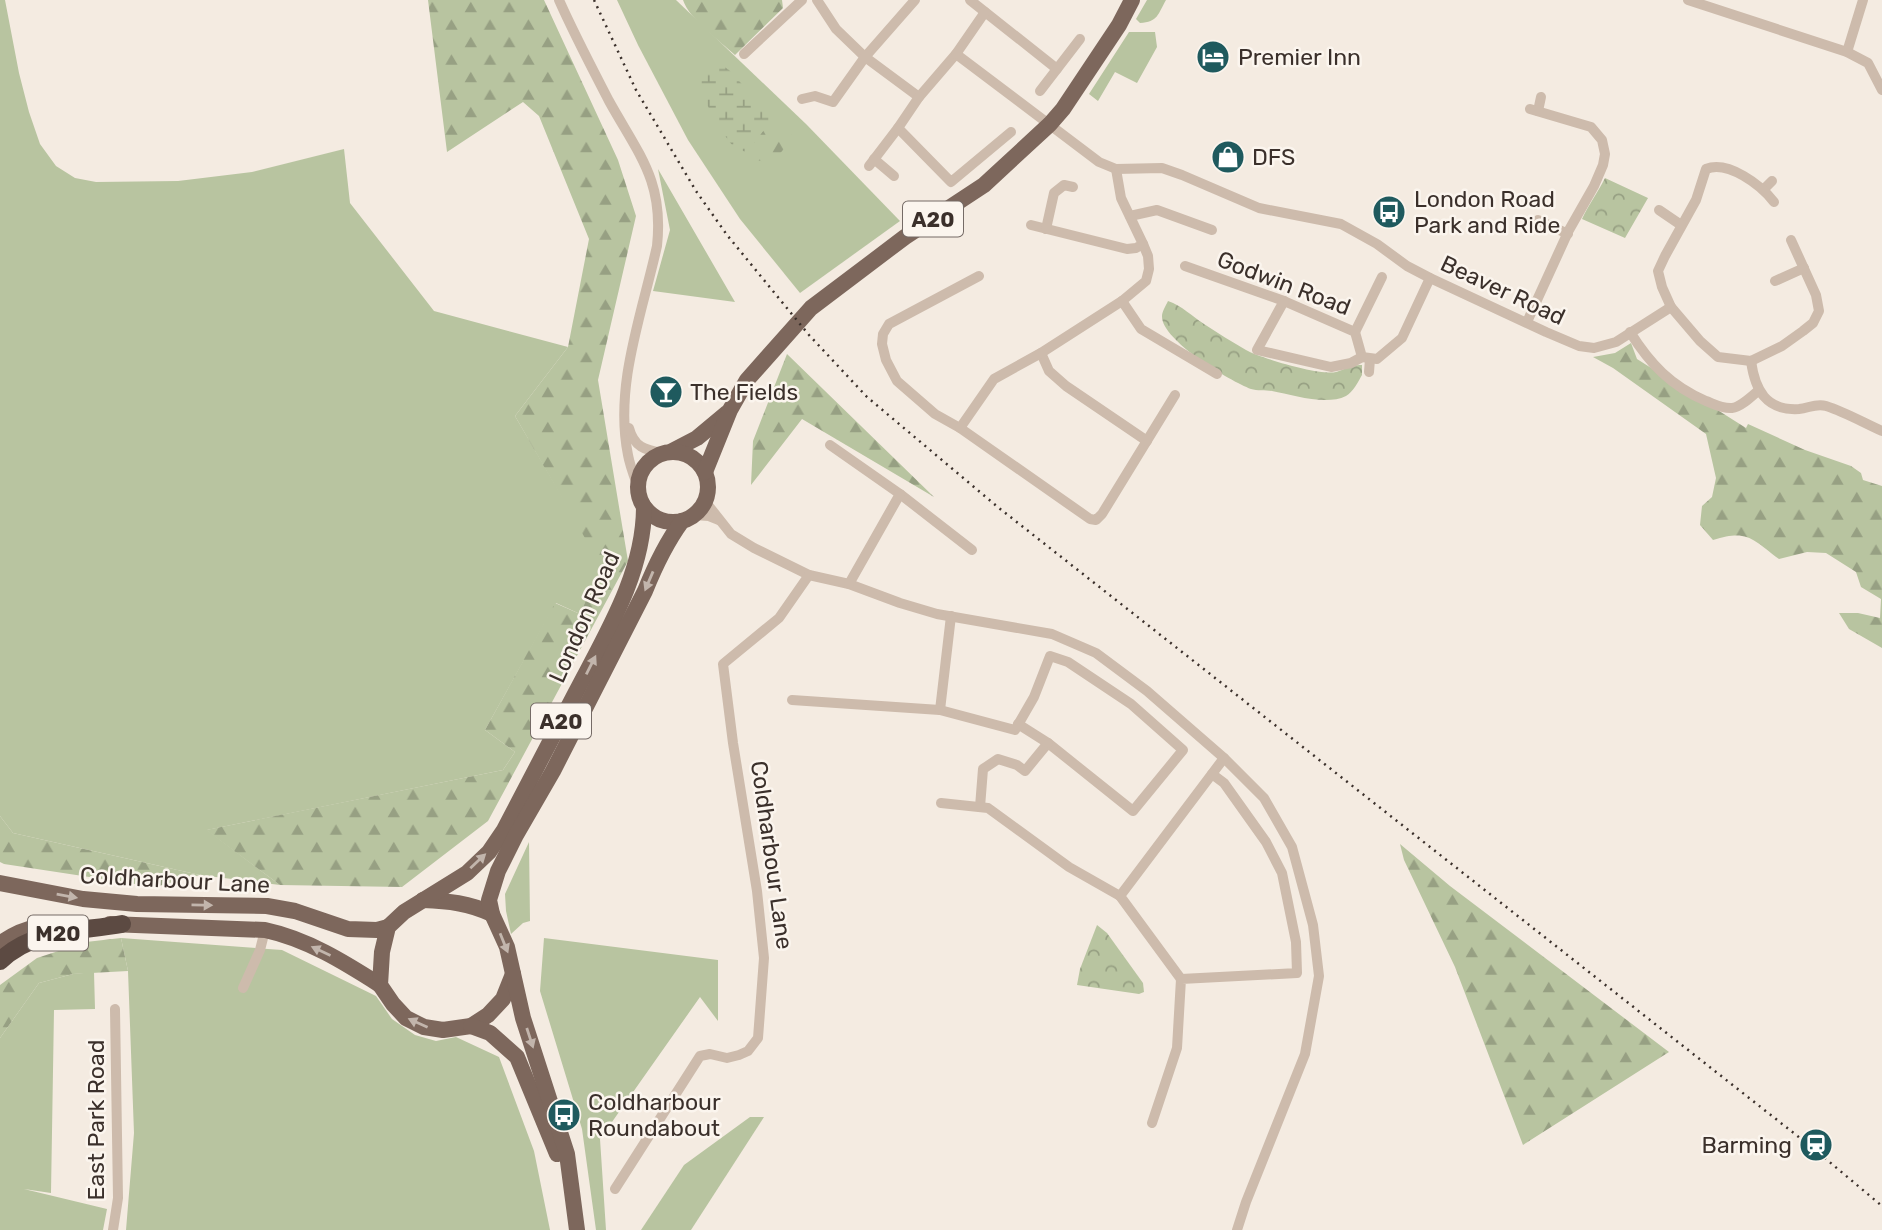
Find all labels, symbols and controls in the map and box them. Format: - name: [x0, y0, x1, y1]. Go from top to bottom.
- hotel icon: Premier Inn: [1194, 38, 1232, 76]
- place label: Premier Inn: [1238, 43, 1361, 71]
- shop icon: DFS: [1209, 138, 1247, 176]
- place label: DFS: [1252, 143, 1295, 171]
- place label: London Road Park and Ride: [1414, 185, 1560, 239]
- bus stop icon: London Road Park and Ride: [1370, 193, 1408, 231]
- road number: A20: [903, 202, 963, 236]
- street label: Godwin Road: [1213, 245, 1355, 321]
- street label: Beaver Road: [1436, 249, 1570, 331]
- bar icon: The Fields: [647, 373, 685, 411]
- place label: The Fields: [690, 378, 798, 406]
- street label: London Road: [543, 547, 625, 687]
- one-way arrow: [643, 570, 654, 591]
- one-way arrow: [585, 655, 596, 675]
- road number: A20: [531, 704, 591, 738]
- street label: Coldharbour Lane: [745, 759, 799, 951]
- one-way arrow: [469, 854, 486, 870]
- street label: Coldharbour Lane: [79, 861, 271, 899]
- one-way arrow: [56, 891, 78, 902]
- one-way arrow: [191, 899, 213, 911]
- road number: M20: [28, 916, 88, 950]
- one-way arrow: [499, 932, 510, 953]
- one-way arrow: [311, 945, 331, 957]
- one-way arrow: [408, 1017, 428, 1029]
- one-way arrow: [525, 1028, 535, 1049]
- street label: East Park Road: [82, 1040, 110, 1200]
- place label: Coldharbour Roundabout: [588, 1088, 721, 1142]
- bus stop icon: Coldharbour Roundabout: [545, 1096, 583, 1134]
- station icon: Barming: [1797, 1126, 1835, 1164]
- place label: Barming: [1702, 1131, 1792, 1159]

